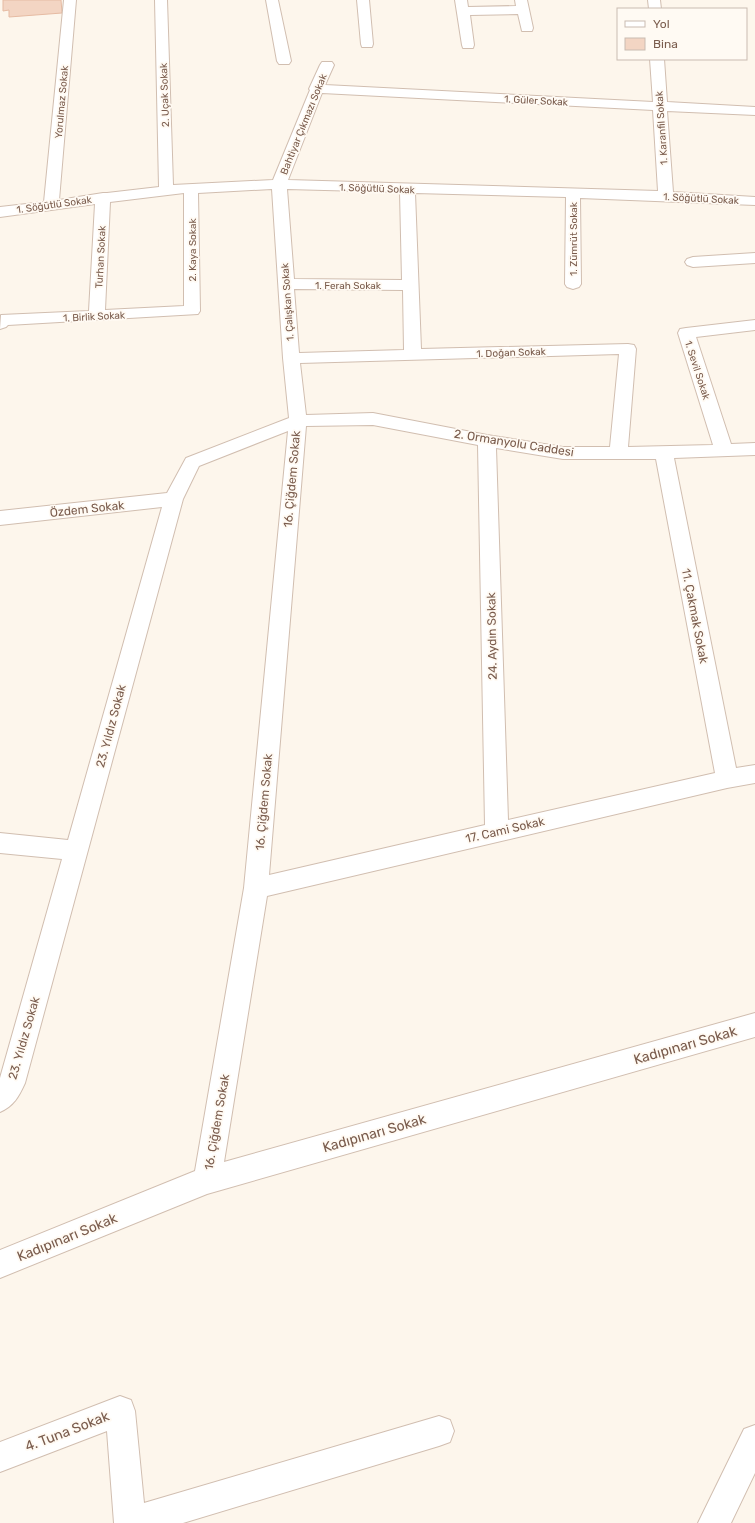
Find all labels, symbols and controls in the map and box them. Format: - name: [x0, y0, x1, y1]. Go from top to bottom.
- legend: [617, 8, 747, 60]
- text: Yol: [653, 17, 670, 31]
- text: Bina: [653, 37, 678, 51]
- street label: 2. Uçak Sokak: [158, 62, 172, 127]
- street label: Yorulmaz Sokak: [53, 64, 71, 139]
- street label: Bahtiyar Çıkmazı Sokak: [278, 71, 330, 177]
- street label: 1. Karanfil Sokak: [653, 90, 671, 165]
- street label: 1. Güler Sokak: [504, 93, 569, 109]
- street label: 1. Söğütlü Sokak: [339, 182, 416, 196]
- street label: 1. Söğütlü Sokak: [663, 191, 740, 207]
- street label: 1. Söğütlü Sokak: [16, 194, 93, 216]
- street label: 1. Zümrüt Sokak: [568, 201, 580, 276]
- street label: 2. Kaya Sokak: [187, 218, 199, 282]
- street label: Turhan Sokak: [93, 225, 109, 289]
- street label: 1. Çalışkan Sokak: [279, 262, 297, 341]
- street label: 1. Ferah Sokak: [315, 280, 382, 292]
- street label: 1. Birlik Sokak: [63, 309, 126, 325]
- street label: 1. Sevil Sokak: [682, 339, 713, 402]
- street label: 1. Doğan Sokak: [476, 346, 547, 360]
- street label: 2. Ormanyolu Caddesi: [453, 427, 575, 459]
- street label: 16. Çiğdem Sokak: [281, 429, 303, 528]
- street label: Özdem Sokak: [49, 498, 126, 520]
- street label: 11. Çakmak Sokak: [679, 567, 711, 666]
- street label: 24. Aydın Sokak: [484, 591, 500, 680]
- street label: 23. Yıldız Sokak: [93, 682, 129, 769]
- street label: 16. Çiğdem Sokak: [253, 752, 275, 851]
- street label: 17. Cami Sokak: [464, 814, 547, 846]
- street label: 23. Yıldız Sokak: [5, 994, 43, 1081]
- street label: Kadıpınarı Sokak: [632, 1022, 739, 1068]
- street label: 16. Çiğdem Sokak: [202, 1072, 232, 1171]
- street label: Kadıpınarı Sokak: [321, 1110, 428, 1156]
- street label: Kadıpınarı Sokak: [15, 1209, 121, 1265]
- street label: 4. Tuna Sokak: [23, 1407, 112, 1455]

